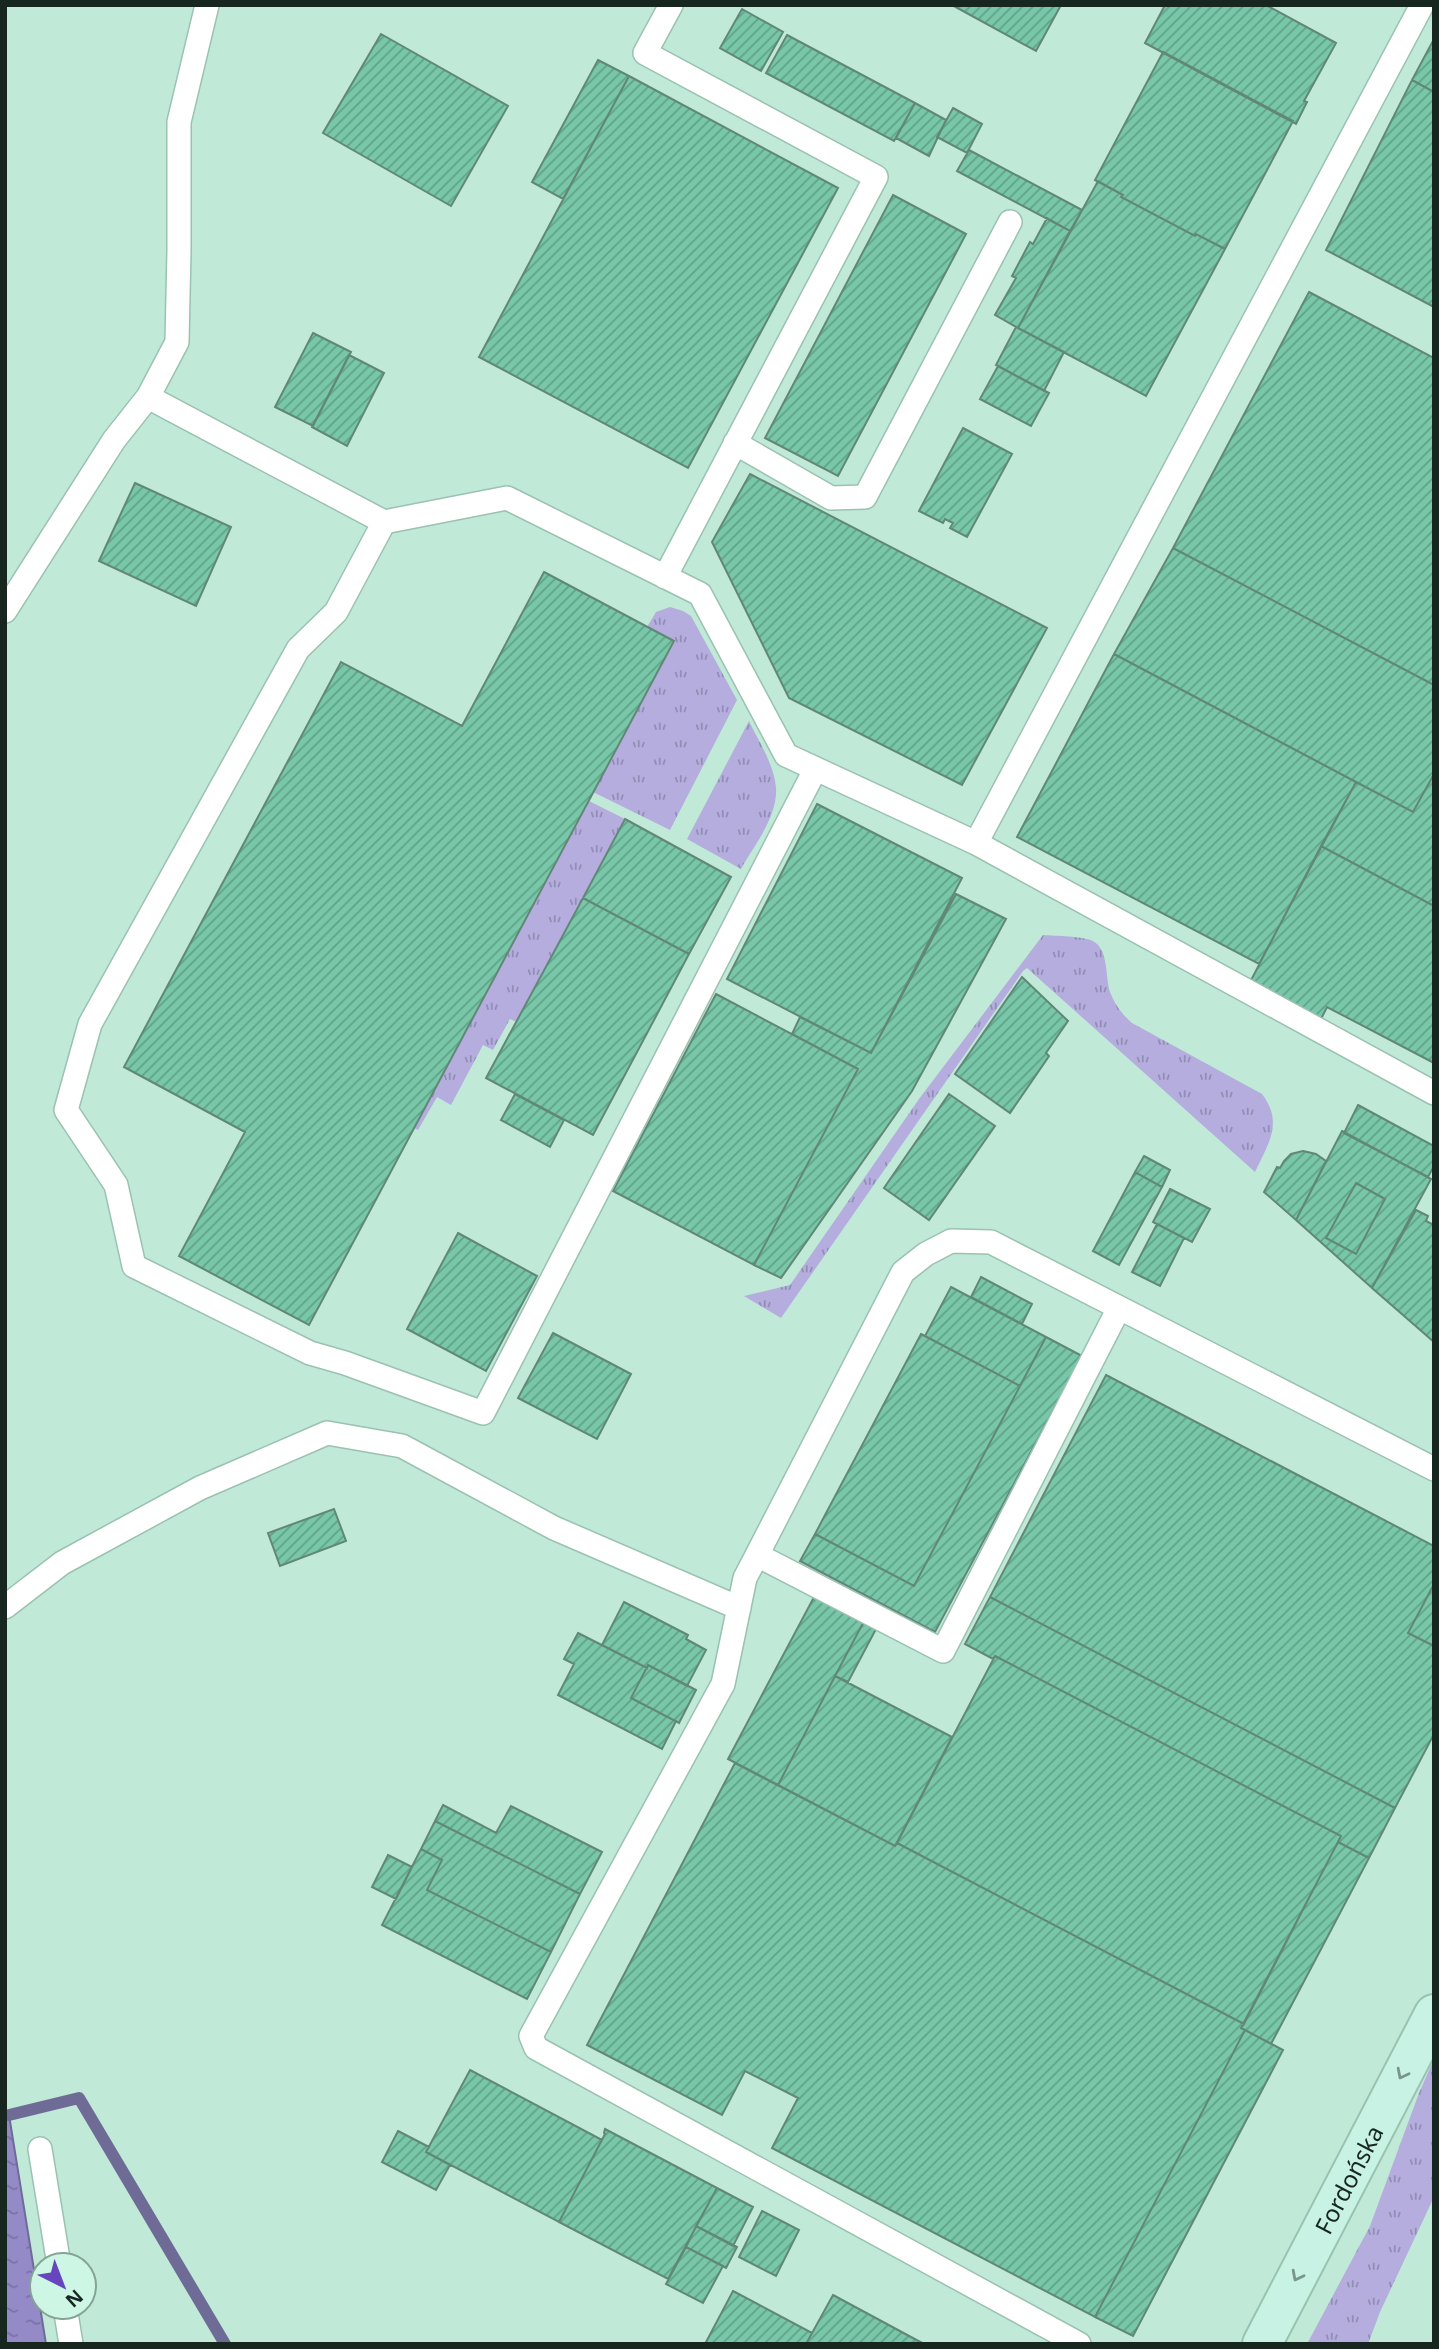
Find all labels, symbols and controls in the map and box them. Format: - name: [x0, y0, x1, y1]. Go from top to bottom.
- one-way arrow: [1397, 2067, 1411, 2079]
- street label: Fordońska: [1306, 2119, 1390, 2239]
- north arrow: [28, 2251, 98, 2321]
- one-way arrow: [1292, 2269, 1306, 2281]
- text: N: [60, 2284, 89, 2313]

